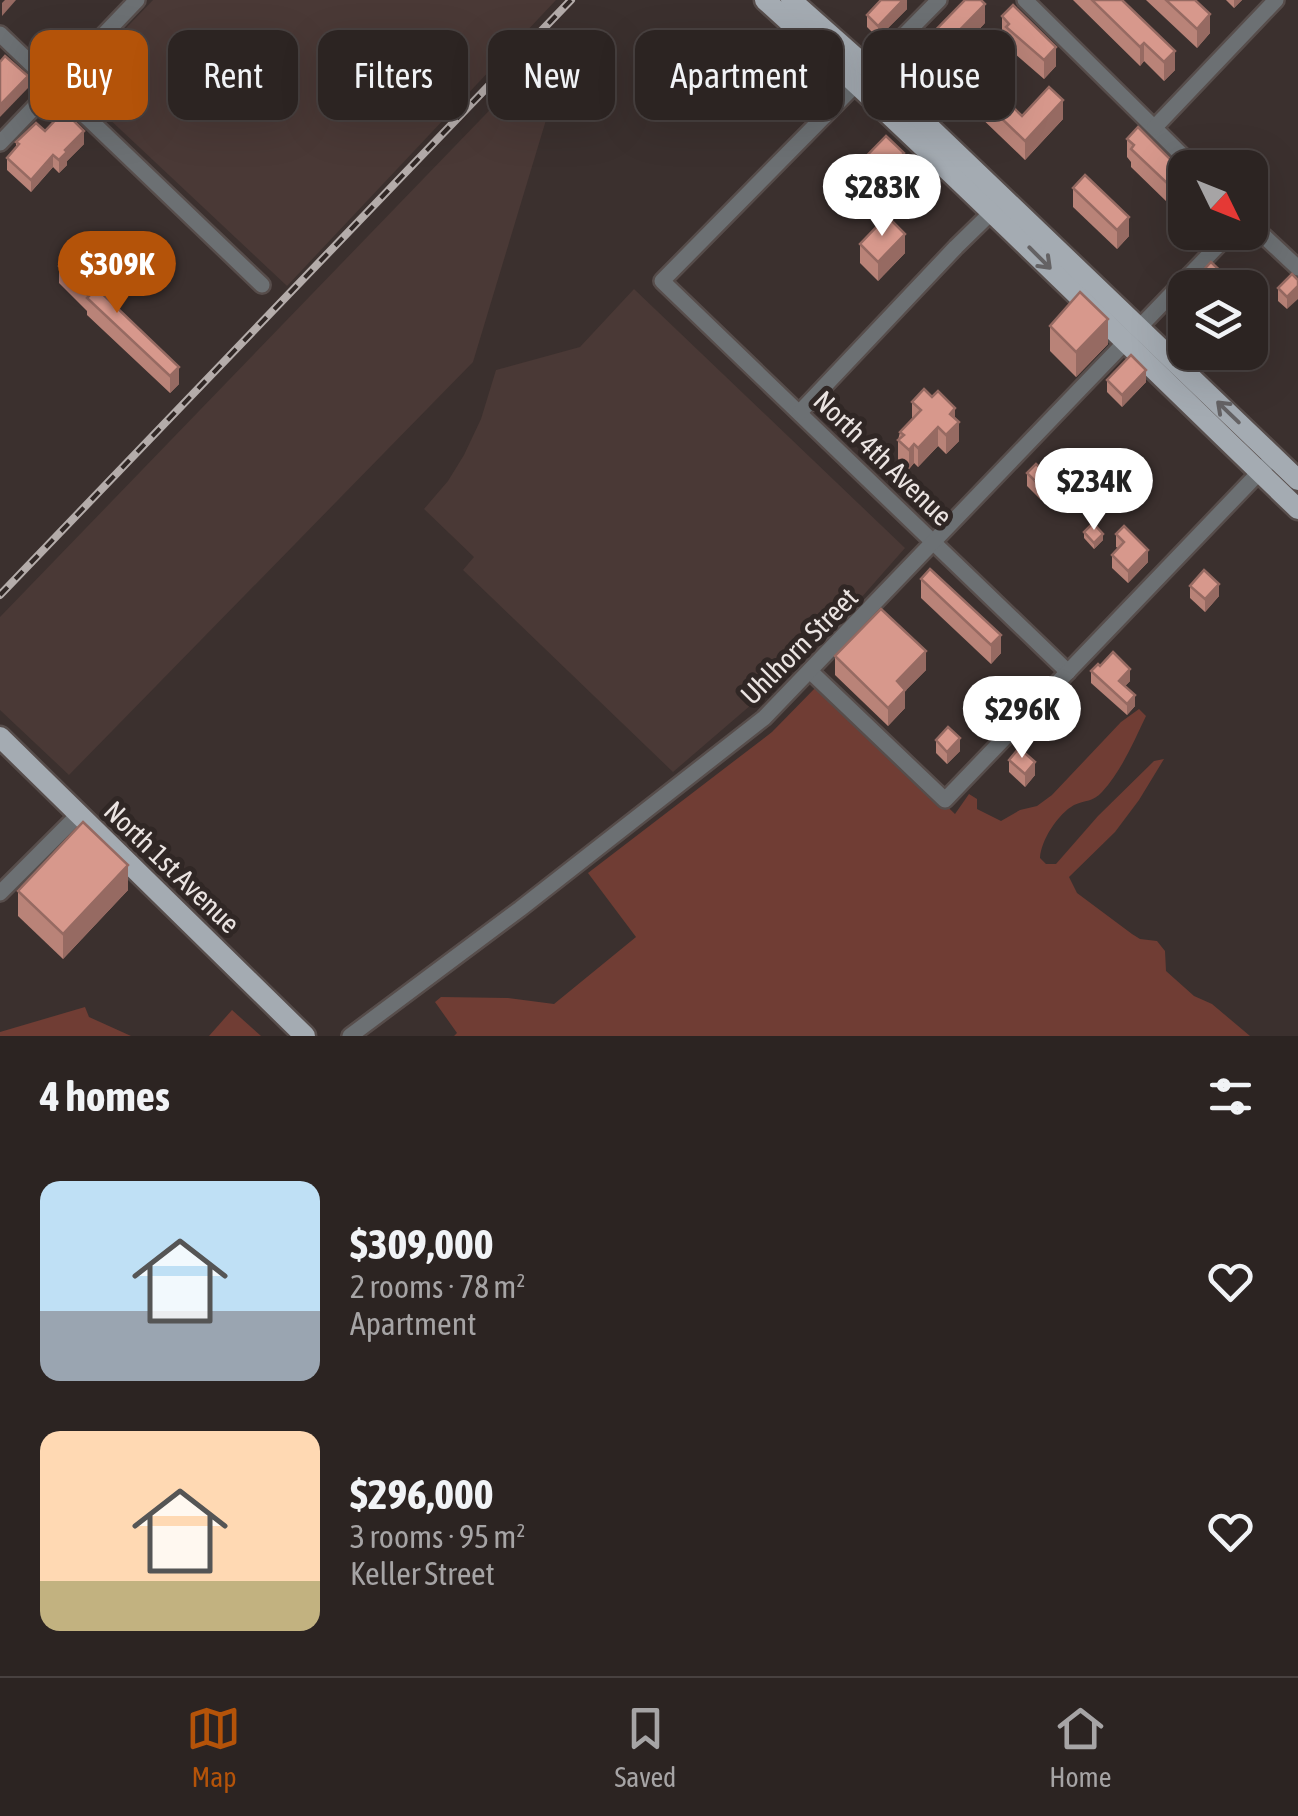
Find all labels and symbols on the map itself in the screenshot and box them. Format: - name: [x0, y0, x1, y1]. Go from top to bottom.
- north arrow: [1168, 150, 1268, 250]
- pin: $283K: [812, 154, 952, 239]
- pin: $309K: [47, 231, 187, 316]
- one-way arrow: [1028, 246, 1052, 270]
- street label: North 4th Avenue: [807, 384, 959, 532]
- one-way arrow: [1216, 400, 1240, 424]
- pin: $234K: [1024, 448, 1164, 533]
- street label: Uhlhorn Street: [734, 581, 864, 711]
- pin: $296K: [952, 676, 1092, 761]
- street label: North 1st Avenue: [98, 795, 246, 939]

